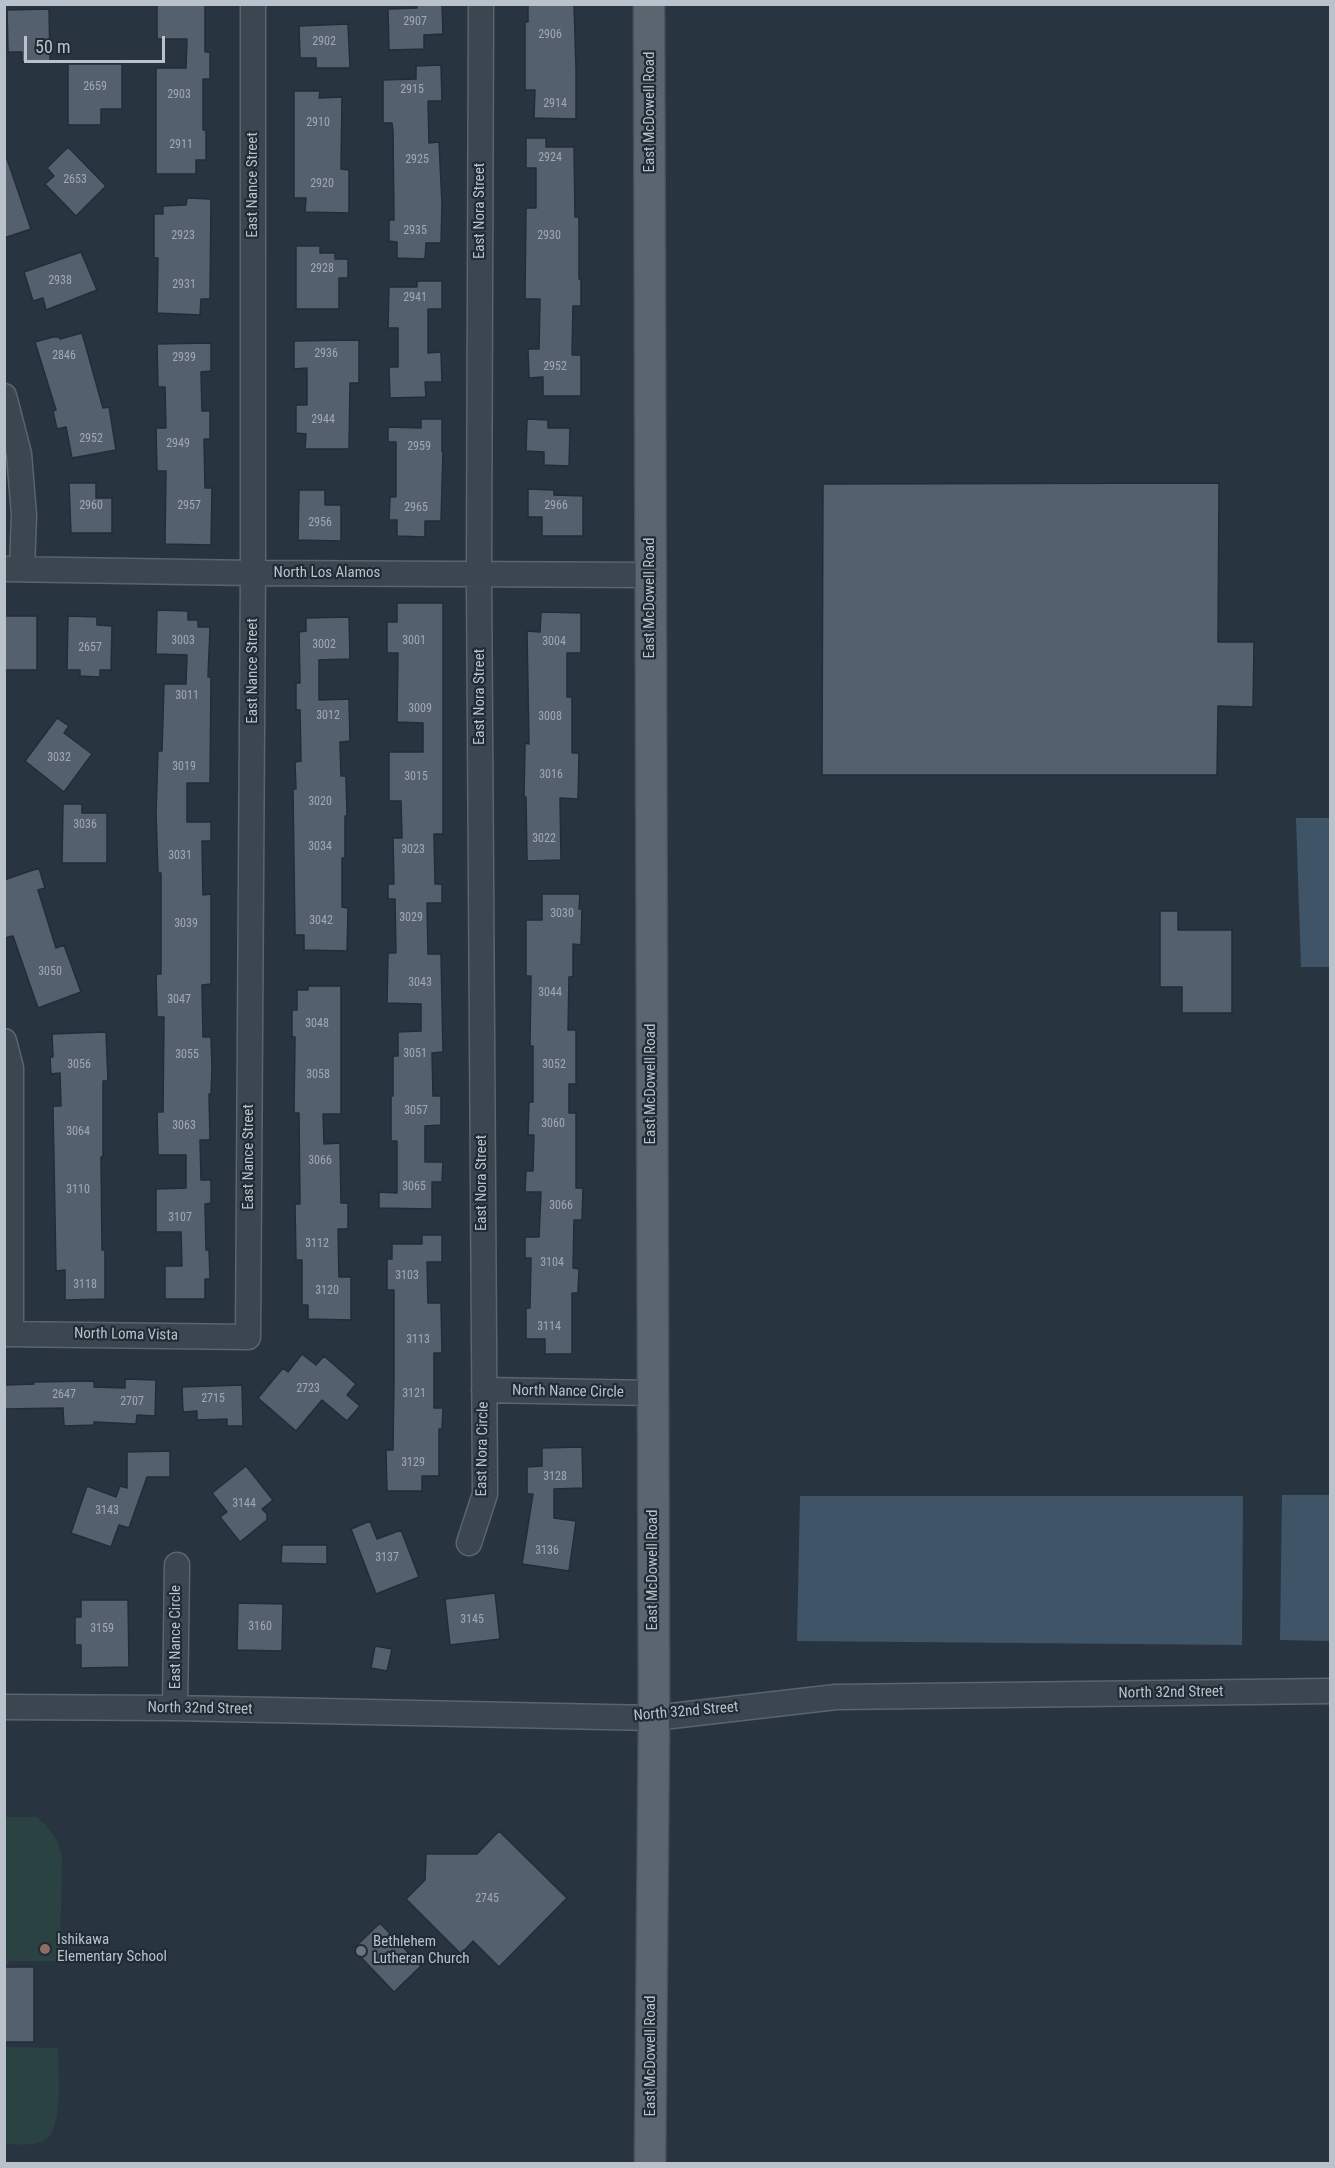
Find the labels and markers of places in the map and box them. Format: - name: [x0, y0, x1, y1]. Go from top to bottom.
- place label: Ishikawa Elementary School: [57, 1931, 167, 1966]
- place label: Bethlehem Lutheran Church: [373, 1933, 470, 1968]
- marker: Ishikawa Elementary School: [38, 1942, 52, 1956]
- marker: Bethlehem Lutheran Church: [354, 1944, 368, 1958]

